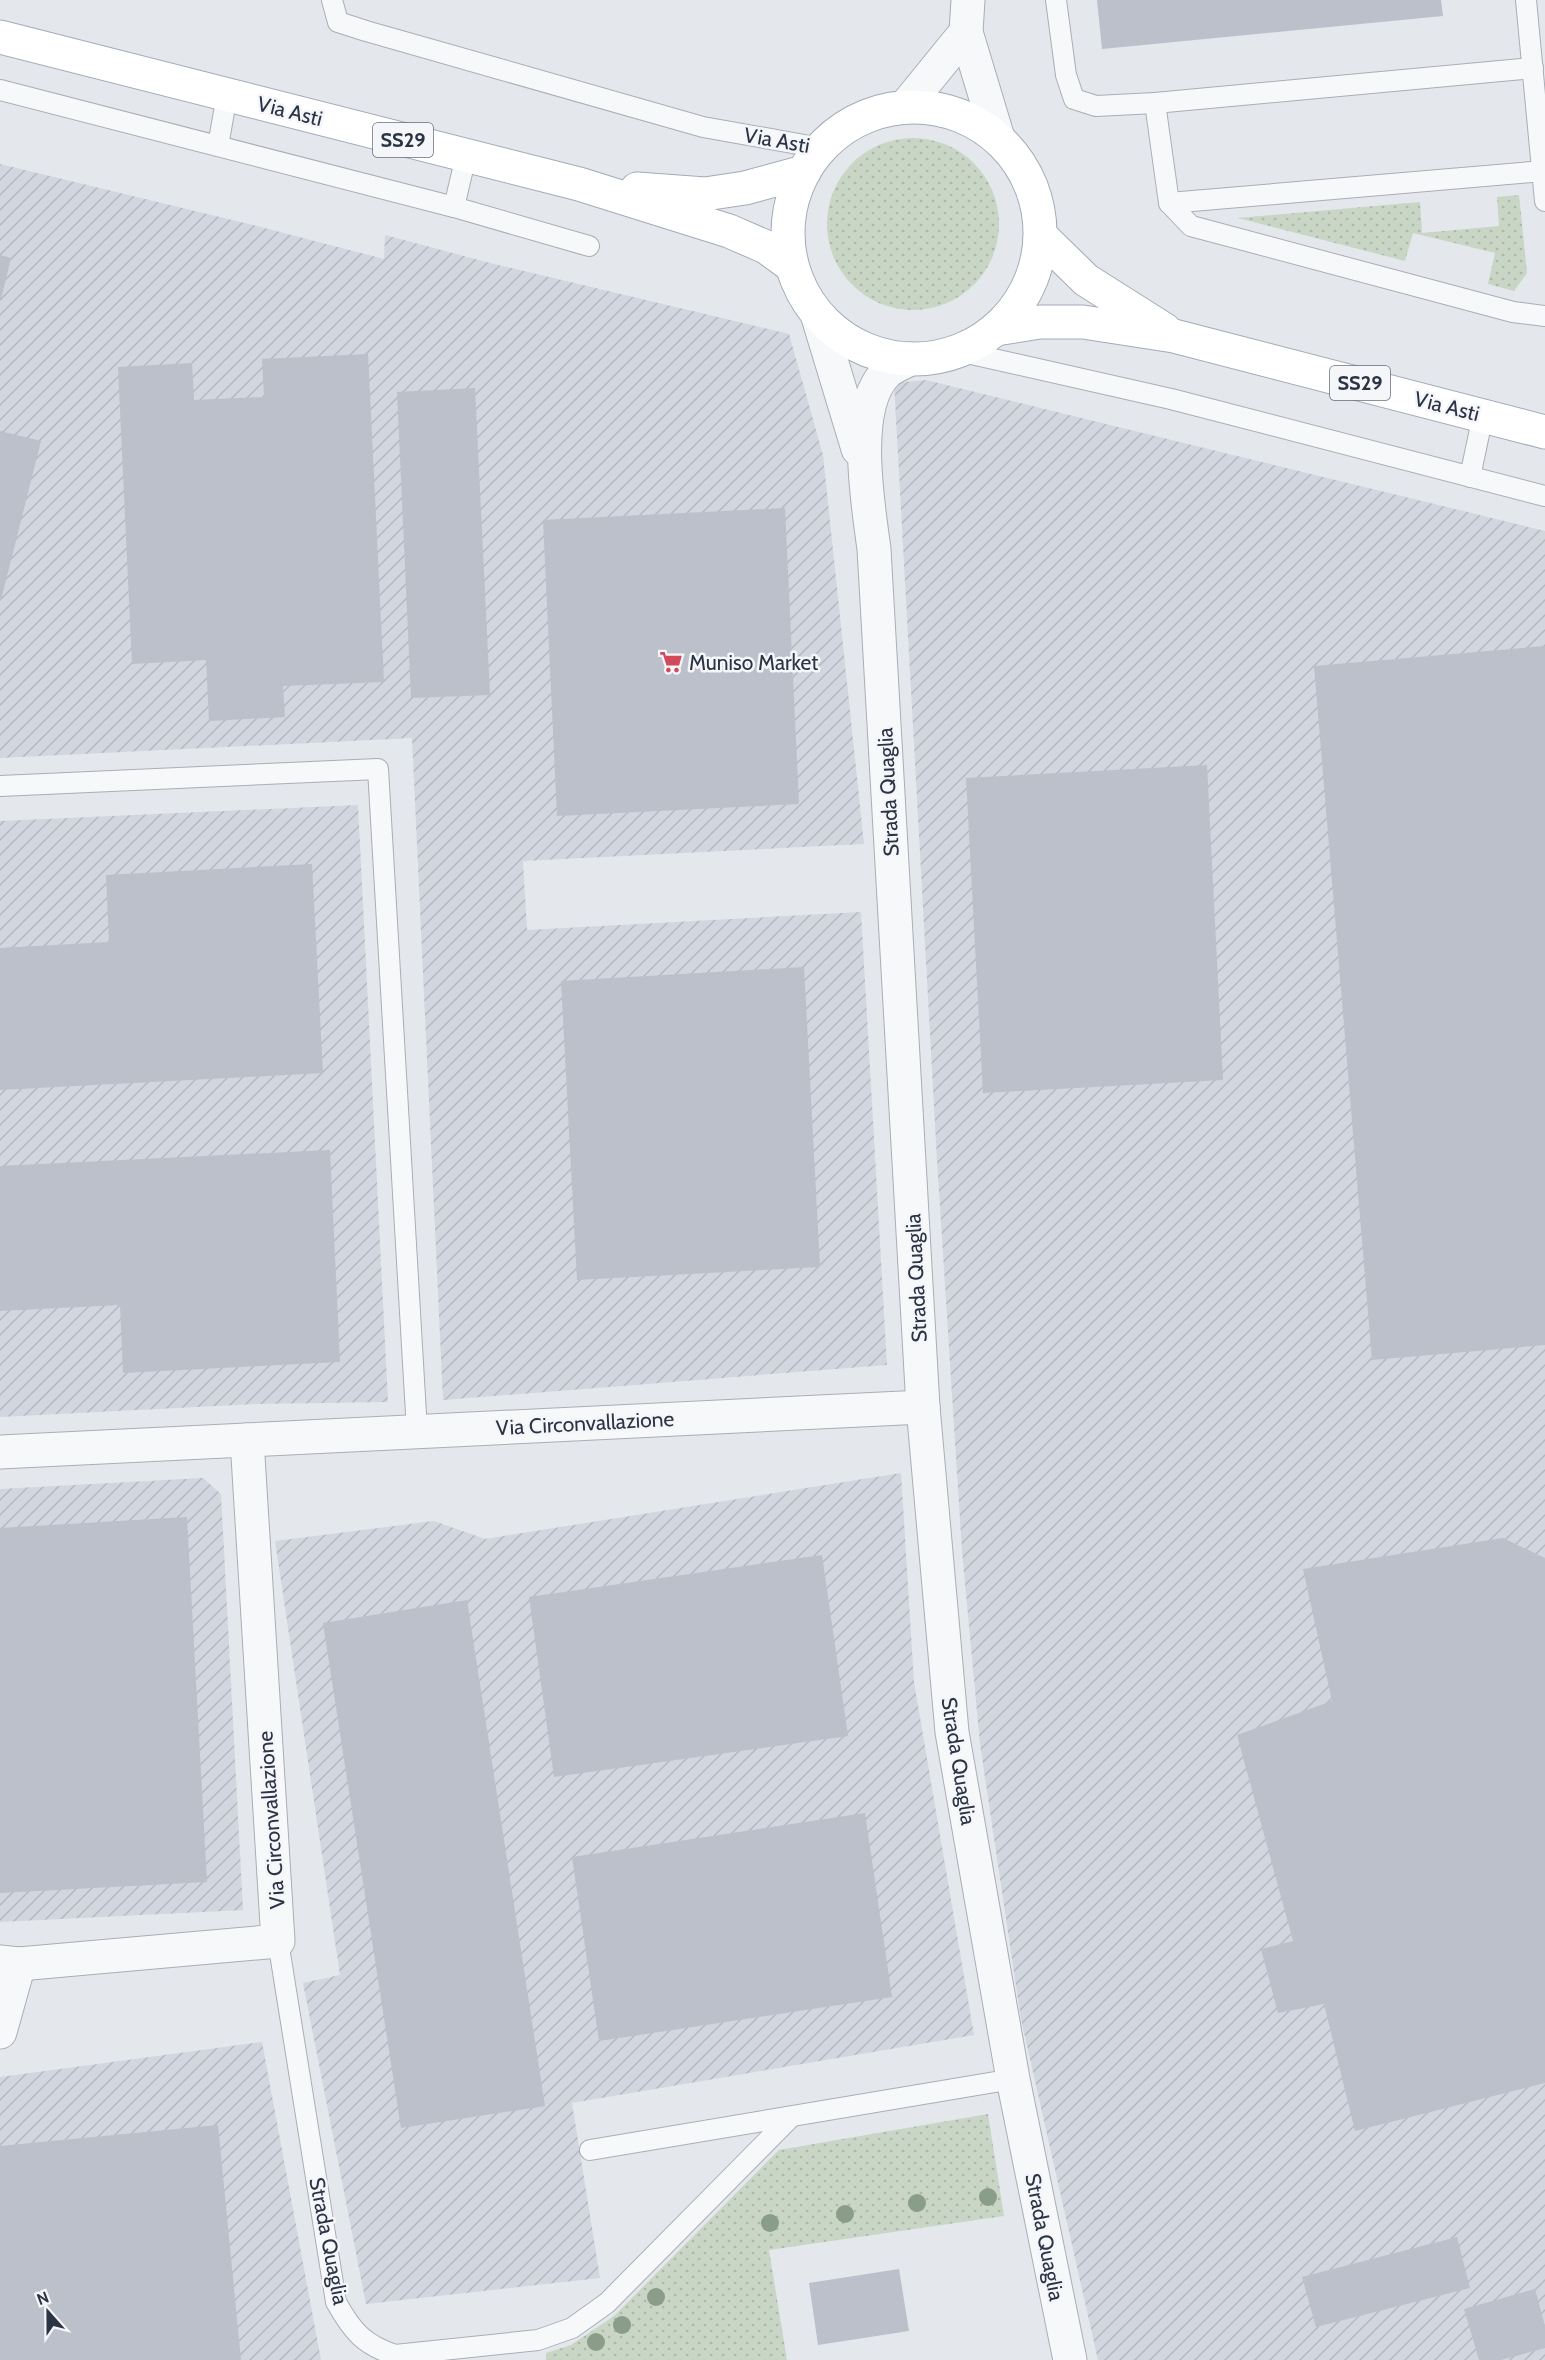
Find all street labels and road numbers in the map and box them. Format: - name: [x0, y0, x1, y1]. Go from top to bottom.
- street label: Via Asti: [255, 91, 325, 131]
- street label: Via Asti: [742, 122, 812, 158]
- road number: SS29: [373, 123, 433, 157]
- road number: SS29: [1330, 366, 1390, 400]
- street label: Via Asti: [1412, 386, 1482, 426]
- street label: Strada Quaglia: [872, 727, 904, 857]
- street label: Strada Quaglia: [900, 1213, 932, 1343]
- street label: Via Circonvallazione: [495, 1406, 675, 1440]
- street label: Strada Quaglia: [937, 1695, 981, 1827]
- street label: Via Circonvallazione: [252, 1730, 290, 1910]
- street label: Strada Quaglia: [1020, 2171, 1070, 2303]
- street label: Strada Quaglia: [304, 2175, 354, 2307]

